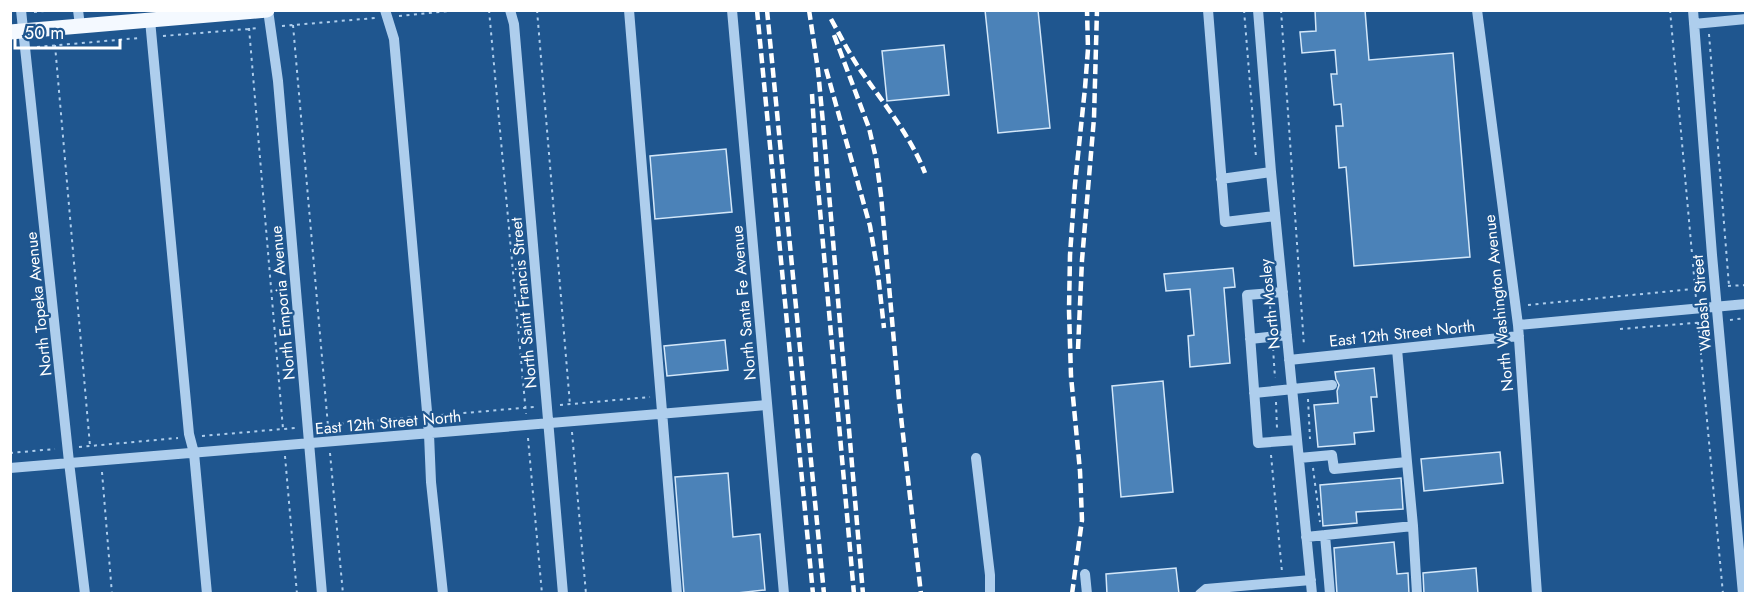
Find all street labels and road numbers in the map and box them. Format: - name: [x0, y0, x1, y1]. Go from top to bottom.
- street label: North Washington Avenue: [1478, 213, 1519, 393]
- street label: North Saint Francis Street: [505, 216, 542, 390]
- street label: North Emporia Avenue: [264, 225, 301, 381]
- street label: North Santa Fe Avenue: [725, 225, 762, 381]
- street label: North Topeka Avenue: [19, 231, 58, 377]
- street label: Wabash Street: [1686, 254, 1717, 352]
- street label: North Mosley: [1253, 257, 1286, 350]
- street label: East 12th Street North: [1328, 314, 1476, 353]
- street label: East 12th Street North: [314, 405, 462, 440]

